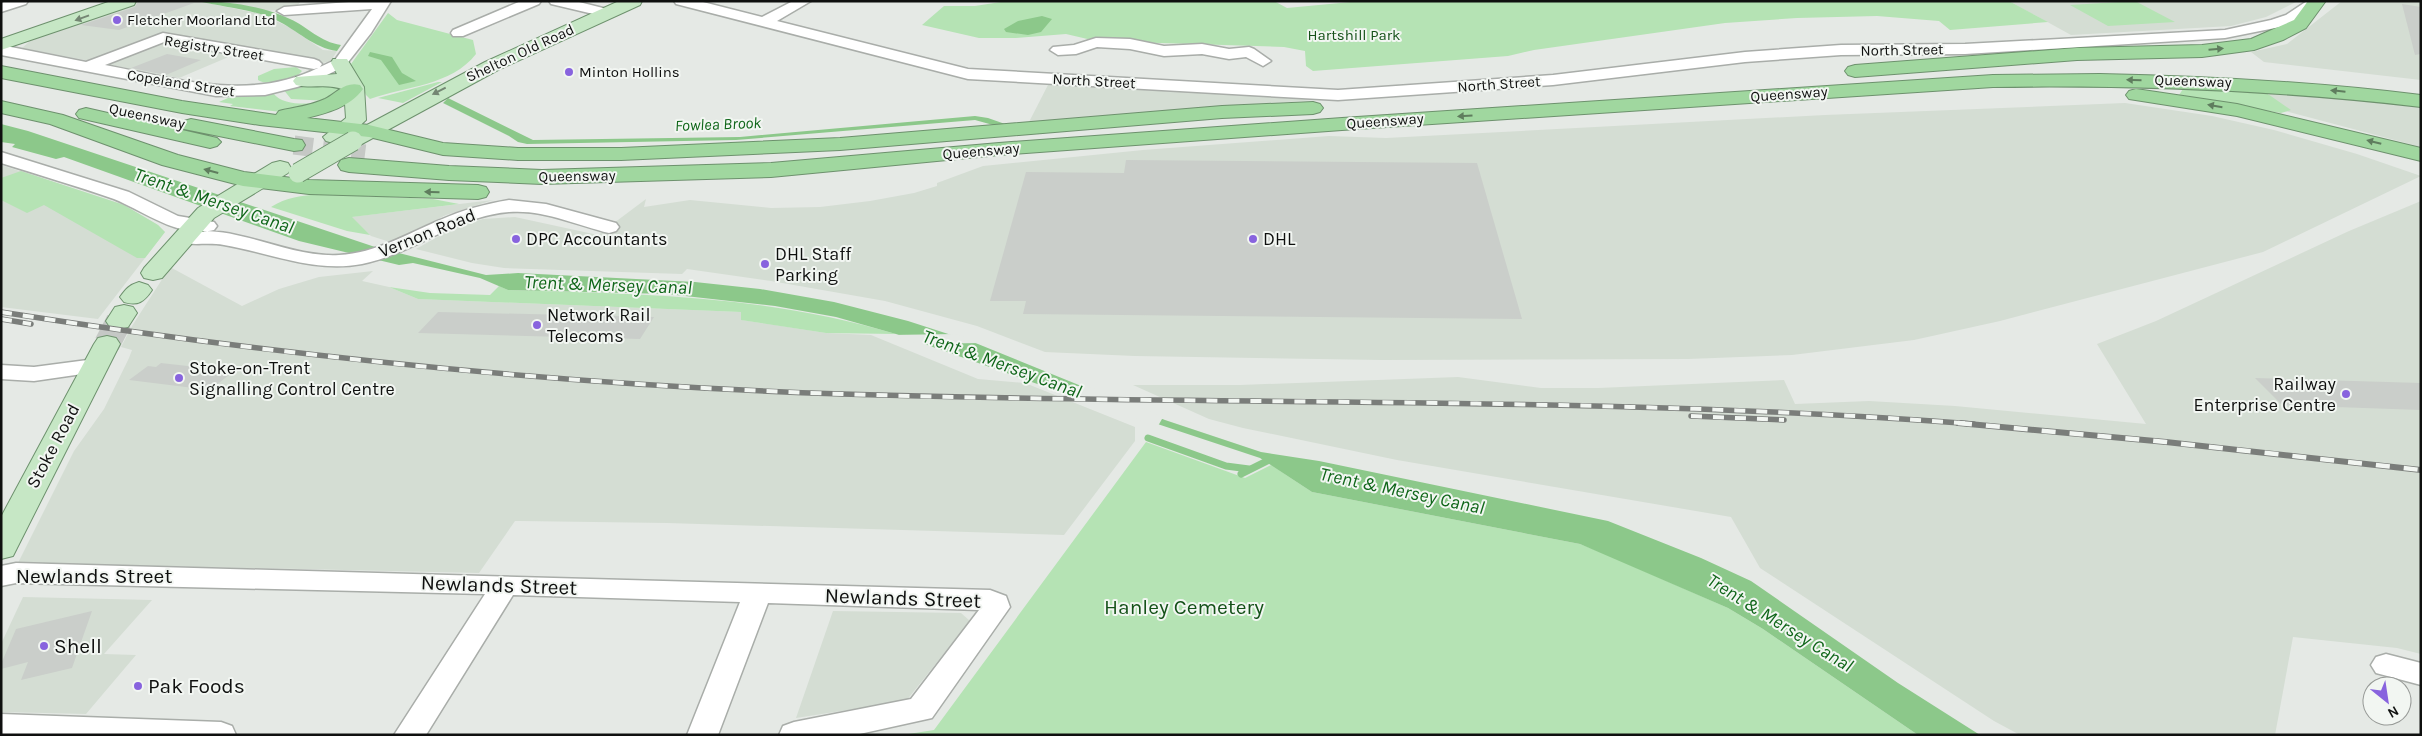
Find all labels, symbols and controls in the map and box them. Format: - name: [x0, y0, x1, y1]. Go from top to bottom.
- place label: Fletcher Moorland Ltd: [127, 11, 276, 29]
- one-way arrow: [74, 14, 89, 22]
- marker: Fletcher Moorland Ltd: [111, 14, 123, 26]
- street label: Shelton Old Road: [463, 20, 577, 86]
- park label: Hartshill Park: [1307, 26, 1401, 44]
- street label: Registry Street: [163, 31, 265, 65]
- street label: North Street: [1860, 40, 1944, 60]
- one-way arrow: [2208, 45, 2224, 53]
- place label: Minton Hollins: [579, 63, 680, 81]
- street label: Copeland Street: [126, 66, 237, 100]
- marker: Minton Hollins: [563, 66, 575, 78]
- street label: North Street: [1052, 70, 1136, 92]
- street label: Queensway: [2154, 71, 2232, 91]
- street label: North Street: [1457, 72, 1542, 96]
- one-way arrow: [2126, 75, 2142, 83]
- street label: Queensway: [1750, 82, 1828, 106]
- one-way arrow: [431, 87, 446, 95]
- one-way arrow: [2329, 87, 2345, 95]
- street label: Queensway: [107, 99, 187, 133]
- one-way arrow: [2207, 101, 2223, 109]
- street label: Queensway: [1346, 109, 1424, 133]
- one-way arrow: [1457, 112, 1473, 120]
- water label: Fowlea Brook: [674, 113, 763, 135]
- one-way arrow: [2366, 138, 2381, 146]
- street label: Queensway: [942, 139, 1020, 163]
- water label: Trent & Mersey Canal: [131, 163, 297, 239]
- street label: Queensway: [538, 166, 616, 186]
- one-way arrow: [203, 167, 218, 175]
- one-way arrow: [423, 188, 439, 196]
- street label: Vernon Road: [375, 204, 479, 262]
- place label: DPC Accountants: [526, 228, 667, 250]
- place label: DHL: [1263, 228, 1296, 250]
- marker: DPC Accountants: [510, 233, 522, 245]
- marker: DHL: [1247, 233, 1259, 245]
- place label: DHL Staff Parking: [775, 243, 852, 286]
- marker: DHL Staff Parking: [759, 258, 771, 270]
- water label: Trent & Mersey Canal: [524, 271, 692, 299]
- place label: Network Rail Telecoms: [547, 304, 650, 347]
- marker: Network Rail Telecoms: [531, 319, 543, 331]
- water label: Trent & Mersey Canal: [919, 325, 1085, 403]
- place label: Stoke-on-Trent Signalling Control Centre: [189, 357, 395, 400]
- marker: Stoke-on-Trent Signalling Control Centre: [173, 372, 185, 384]
- place label: Railway Enterprise Centre: [2193, 373, 2337, 416]
- marker: Railway Enterprise Centre: [2340, 388, 2352, 400]
- street label: Stoke Road: [22, 400, 84, 492]
- water label: Trent & Mersey Canal: [1318, 463, 1487, 519]
- street label: Newlands Street: [16, 564, 172, 588]
- water label: Trent & Mersey Canal: [1703, 569, 1857, 677]
- street label: Newlands Street: [420, 570, 578, 600]
- street label: Newlands Street: [824, 583, 982, 613]
- park label: Hanley Cemetery: [1104, 595, 1264, 619]
- place label: Shell: [54, 634, 102, 658]
- marker: Shell: [38, 640, 50, 652]
- place label: Pak Foods: [148, 674, 245, 698]
- north arrow: [2362, 676, 2412, 726]
- marker: Pak Foods: [132, 680, 144, 692]
- text: N: [2385, 702, 2402, 722]

